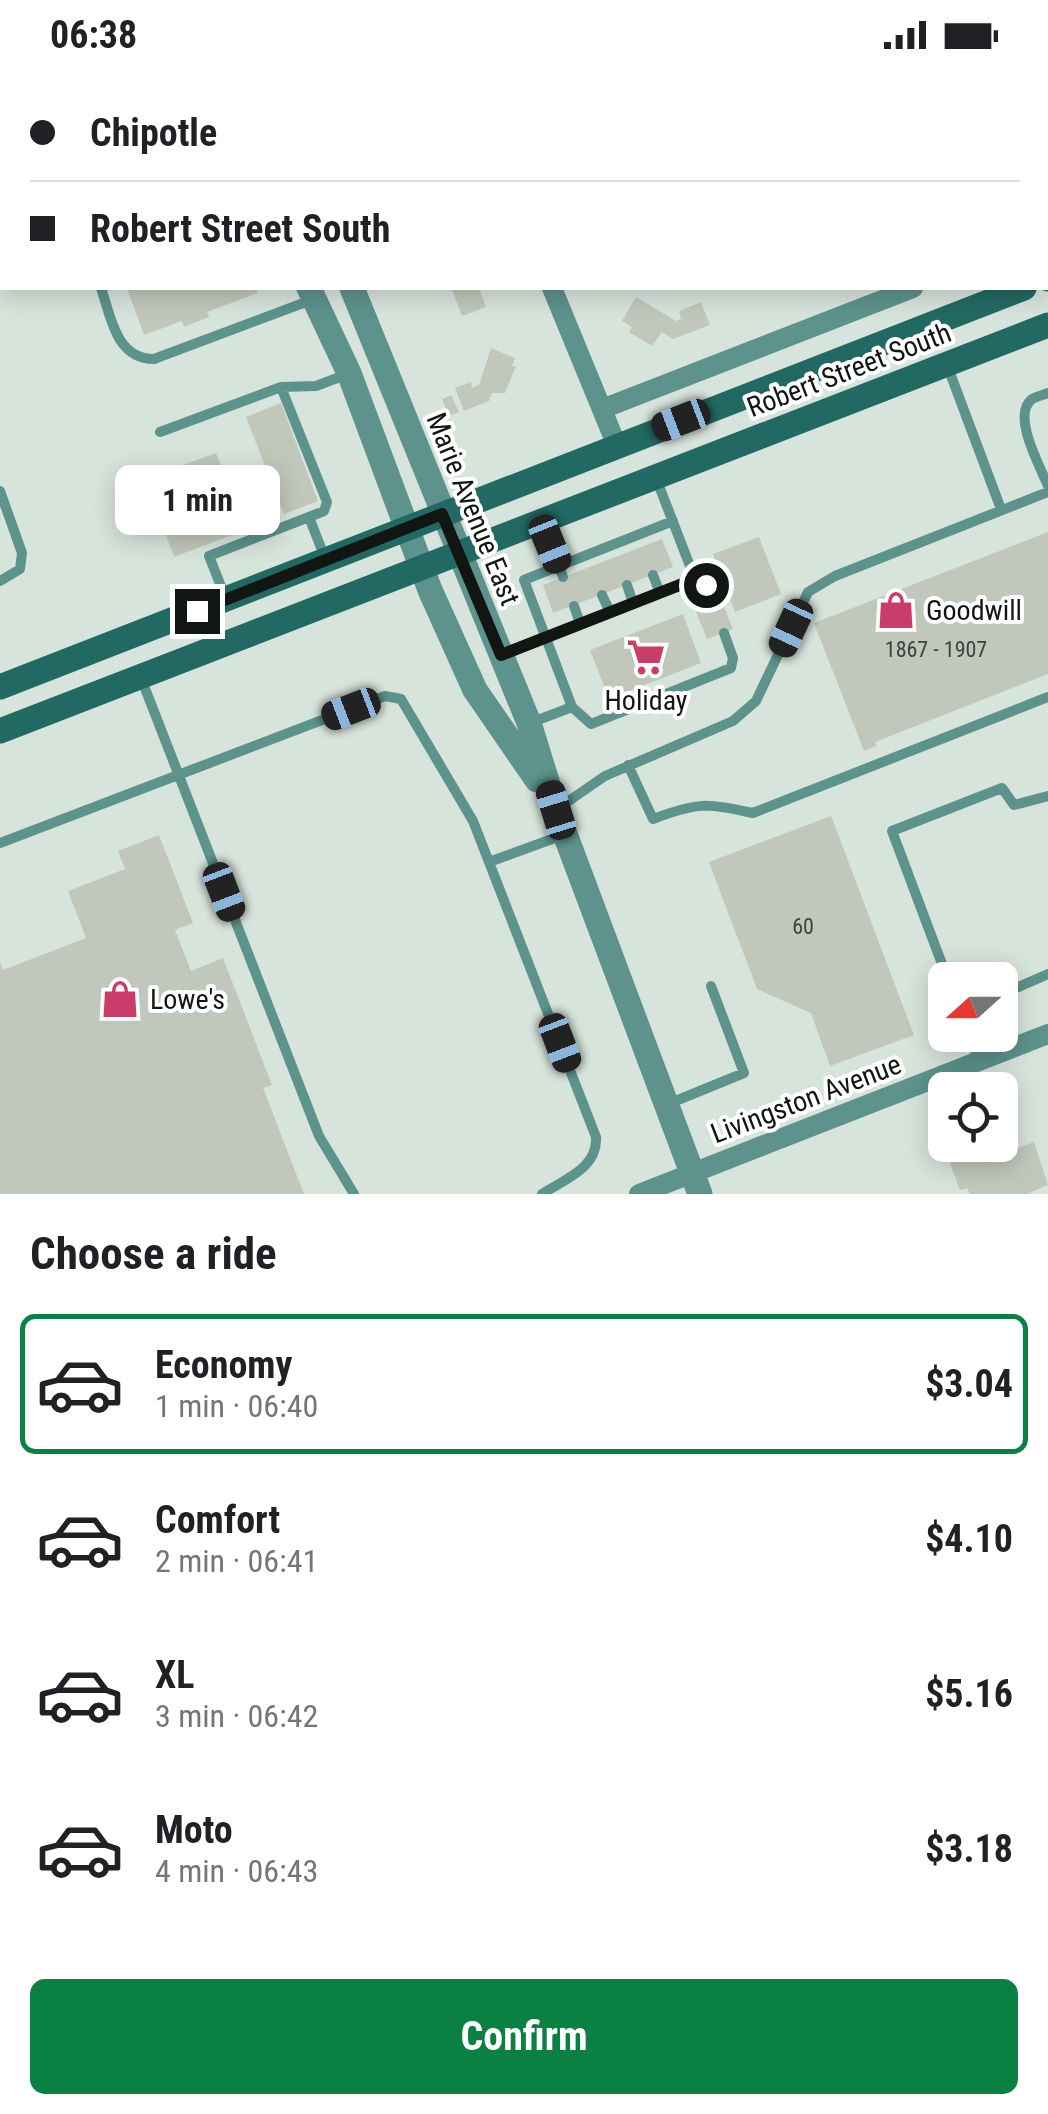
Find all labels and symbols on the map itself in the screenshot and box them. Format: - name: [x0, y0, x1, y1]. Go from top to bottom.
- street label: Robert Street South: [742, 316, 956, 424]
- car: [648, 395, 714, 445]
- street label: Marie Avenue East: [419, 408, 527, 610]
- callout: 1 min: [114, 466, 280, 536]
- car: [525, 511, 575, 577]
- route start: [684, 563, 729, 608]
- route end: [175, 589, 220, 634]
- shop icon: Goodwill: [875, 589, 917, 631]
- car: [765, 594, 817, 662]
- place label: Goodwill: [926, 594, 1022, 627]
- supermarket icon: Holiday: [625, 636, 667, 678]
- house number: 1867 - 1907: [885, 637, 987, 662]
- car: [318, 684, 384, 734]
- place label: Holiday: [604, 684, 688, 717]
- car: [533, 777, 579, 843]
- car: [199, 859, 249, 925]
- house number: 60: [792, 914, 814, 939]
- north arrow: [928, 962, 1018, 1052]
- shop icon: Lowe's: [99, 978, 141, 1020]
- place label: Lowe's: [150, 983, 225, 1016]
- car: [535, 1010, 585, 1076]
- street label: Livingston Avenue: [706, 1048, 906, 1150]

